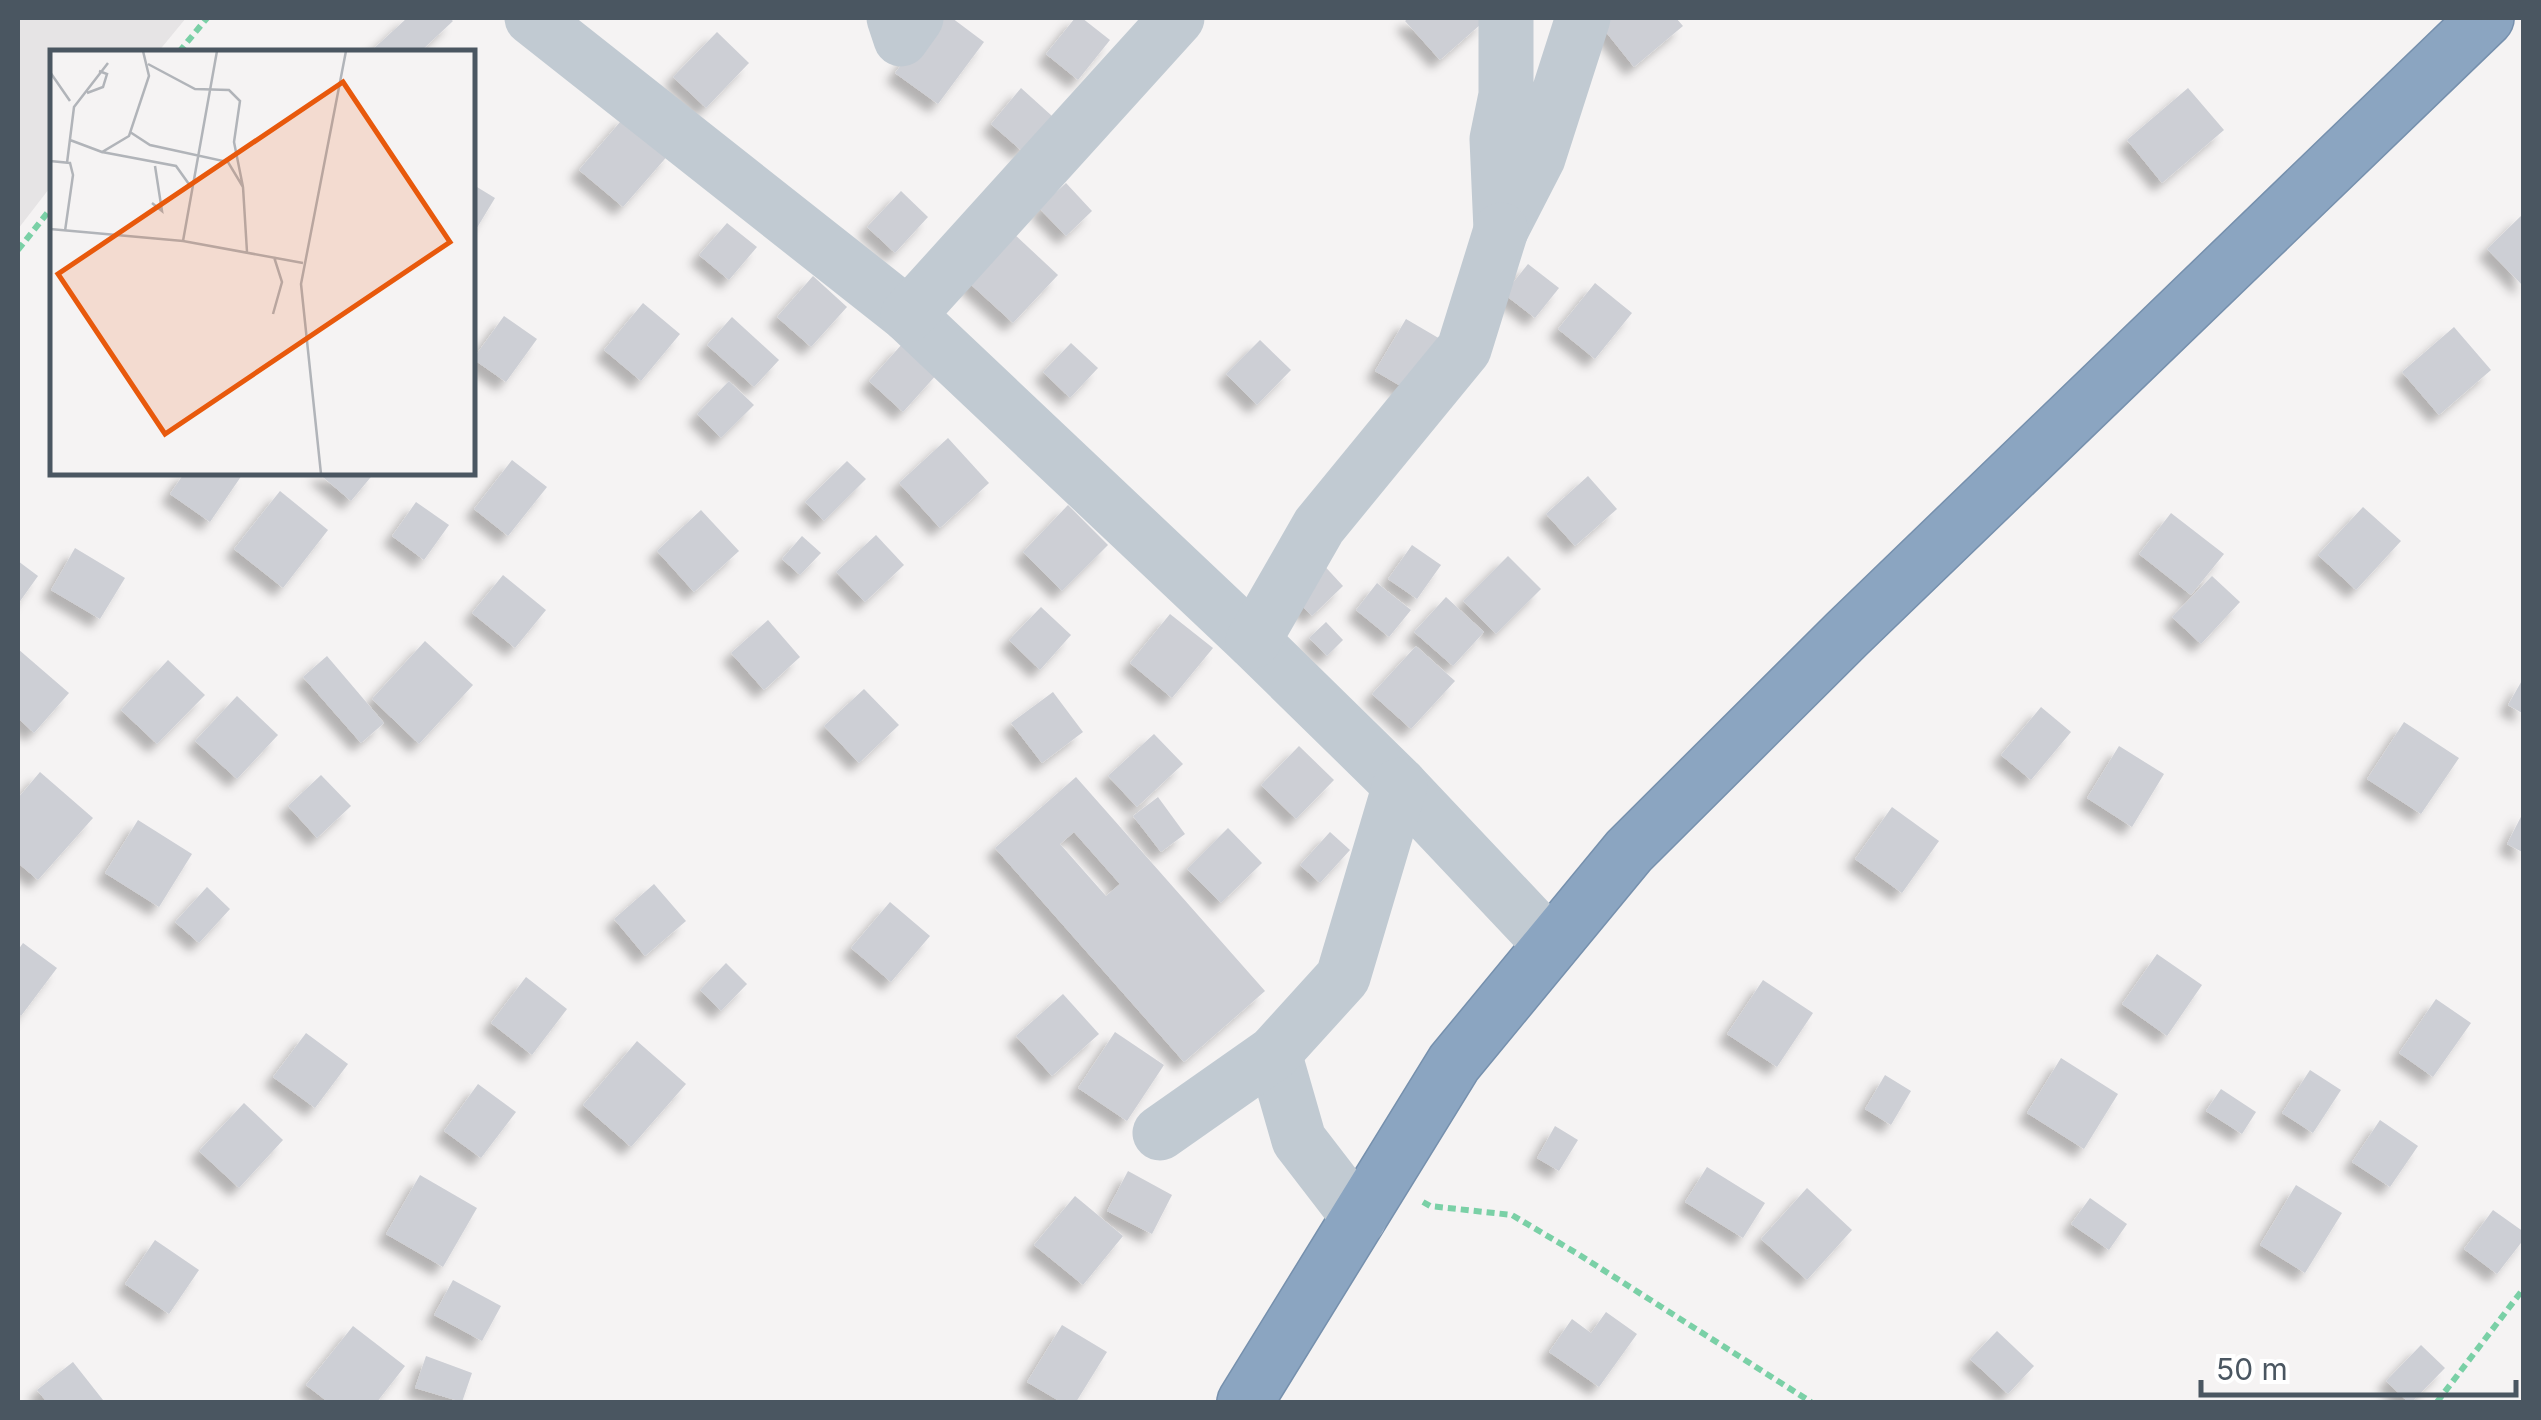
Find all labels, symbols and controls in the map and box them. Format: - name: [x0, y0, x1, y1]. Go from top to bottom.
- inset map: [50, 50, 475, 475]
- scale bar: [2201, 1335, 2516, 1397]
- text: 50 m: [2216, 1351, 2288, 1387]

